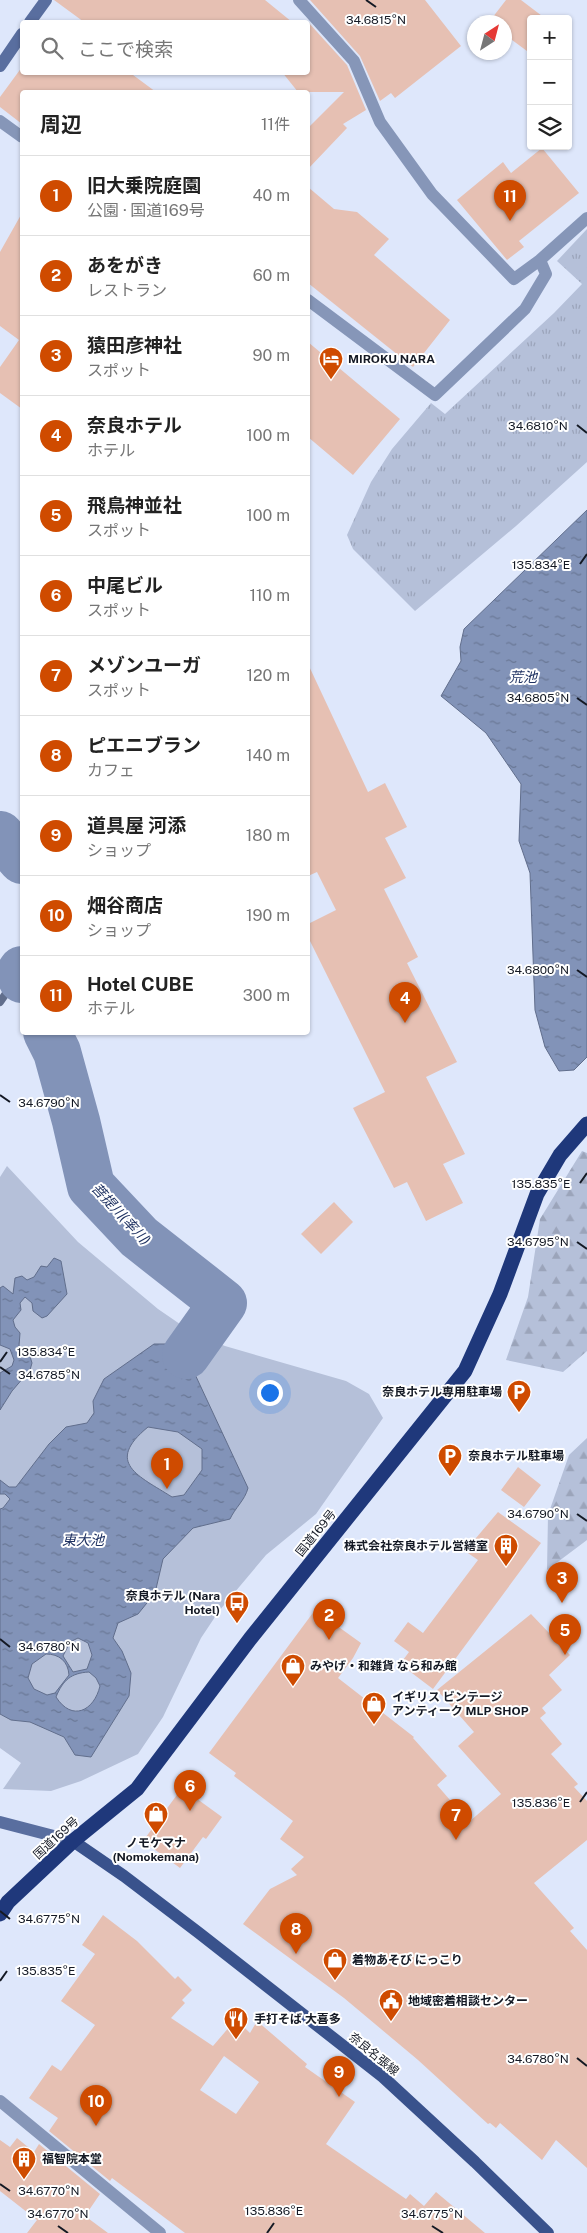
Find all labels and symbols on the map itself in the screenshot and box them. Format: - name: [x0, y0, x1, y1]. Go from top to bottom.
- text: 34.6815°N: [346, 13, 406, 27]
- north arrow: [467, 15, 512, 60]
- pin: 11: [494, 180, 526, 221]
- hotel icon: MIROKU NARA: [318, 346, 344, 380]
- place label: MIROKU NARA: [348, 352, 435, 366]
- text: 34.6810°N: [508, 419, 568, 433]
- text: 135.834°E: [512, 558, 570, 572]
- water label: 荒池: [509, 669, 539, 685]
- text: 34.6805°N: [507, 691, 569, 705]
- text: 34.6800°N: [507, 963, 569, 977]
- pin: 4: [389, 982, 421, 1023]
- text: 34.6790°N: [18, 1096, 80, 1110]
- text: 135.835°E: [512, 1177, 570, 1191]
- water label: 菩提川(率川): [88, 1180, 154, 1248]
- text: 34.6795°N: [507, 1235, 569, 1249]
- text: 135.834°E: [17, 1345, 75, 1359]
- text: 34.6785°N: [18, 1368, 80, 1382]
- parking icon: 奈良ホテル専用駐車場: [506, 1379, 532, 1413]
- your location: [257, 1380, 283, 1406]
- place label: 奈良ホテル専用駐車場: [382, 1385, 502, 1399]
- parking icon: 奈良ホテル駐車場: [437, 1443, 463, 1477]
- pin: 1: [151, 1448, 183, 1489]
- place label: 奈良ホテル駐車場: [468, 1449, 564, 1463]
- street label: 国道169号: [293, 1507, 339, 1559]
- text: 34.6790°N: [507, 1507, 569, 1521]
- water label: 東大池: [62, 1532, 106, 1548]
- building icon: 株式会社奈良ホテル営繕室: [493, 1533, 519, 1567]
- place label: 株式会社奈良ホテル営繕室: [344, 1539, 488, 1553]
- pin: 3: [546, 1562, 578, 1603]
- place label: 奈良ホテル (Nara Hotel): [126, 1589, 220, 1617]
- bus stop icon: 奈良ホテル (Nara Hotel): [224, 1590, 250, 1624]
- pin: 2: [313, 1599, 345, 1640]
- pin: 5: [549, 1614, 581, 1655]
- text: 34.6780°N: [18, 1640, 80, 1654]
- shop icon: みやげ・和雑貨 なら和み館: [280, 1653, 306, 1687]
- place label: みやげ・和雑貨 なら和み館: [310, 1659, 457, 1673]
- place label: イギリス ビンテージ アンティーク MLP SHOP: [392, 1690, 529, 1718]
- shop icon: イギリス ビンテージ アンティーク MLP SHOP: [361, 1691, 387, 1725]
- pin: 6: [174, 1770, 206, 1811]
- text: 135.836°E: [512, 1796, 570, 1810]
- pin: 7: [440, 1799, 472, 1840]
- shop icon: ノモケマナ (Nomokemana): [143, 1801, 169, 1835]
- street label: 国道169号: [31, 1814, 81, 1862]
- place label: ノモケマナ (Nomokemana): [113, 1836, 199, 1864]
- text: 34.6775°N: [18, 1912, 80, 1926]
- pin: 8: [280, 1913, 312, 1954]
- shop icon: 着物あそび にっこり: [322, 1947, 348, 1981]
- place label: 着物あそび にっこり: [352, 1953, 463, 1967]
- text: 135.835°E: [17, 1964, 75, 1978]
- public building icon: 地域密着相談センター: [378, 1988, 404, 2022]
- place label: 地域密着相談センター: [408, 1994, 528, 2008]
- restaurant icon: 手打そば 大喜多: [223, 2006, 249, 2040]
- place label: 手打そば 大喜多: [254, 2012, 341, 2026]
- street label: 奈良名張線: [346, 2030, 402, 2078]
- text: 34.6780°N: [507, 2052, 569, 2066]
- pin: 9: [323, 2056, 355, 2097]
- pin: 10: [80, 2085, 112, 2126]
- building icon: 福智院本堂: [11, 2146, 37, 2180]
- place label: 福智院本堂: [42, 2152, 102, 2166]
- text: 34.6770°N: [18, 2184, 80, 2198]
- text: 135.836°E: [245, 2204, 303, 2218]
- text: 34.6770°N: [27, 2207, 89, 2221]
- text: 34.6775°N: [401, 2207, 463, 2221]

